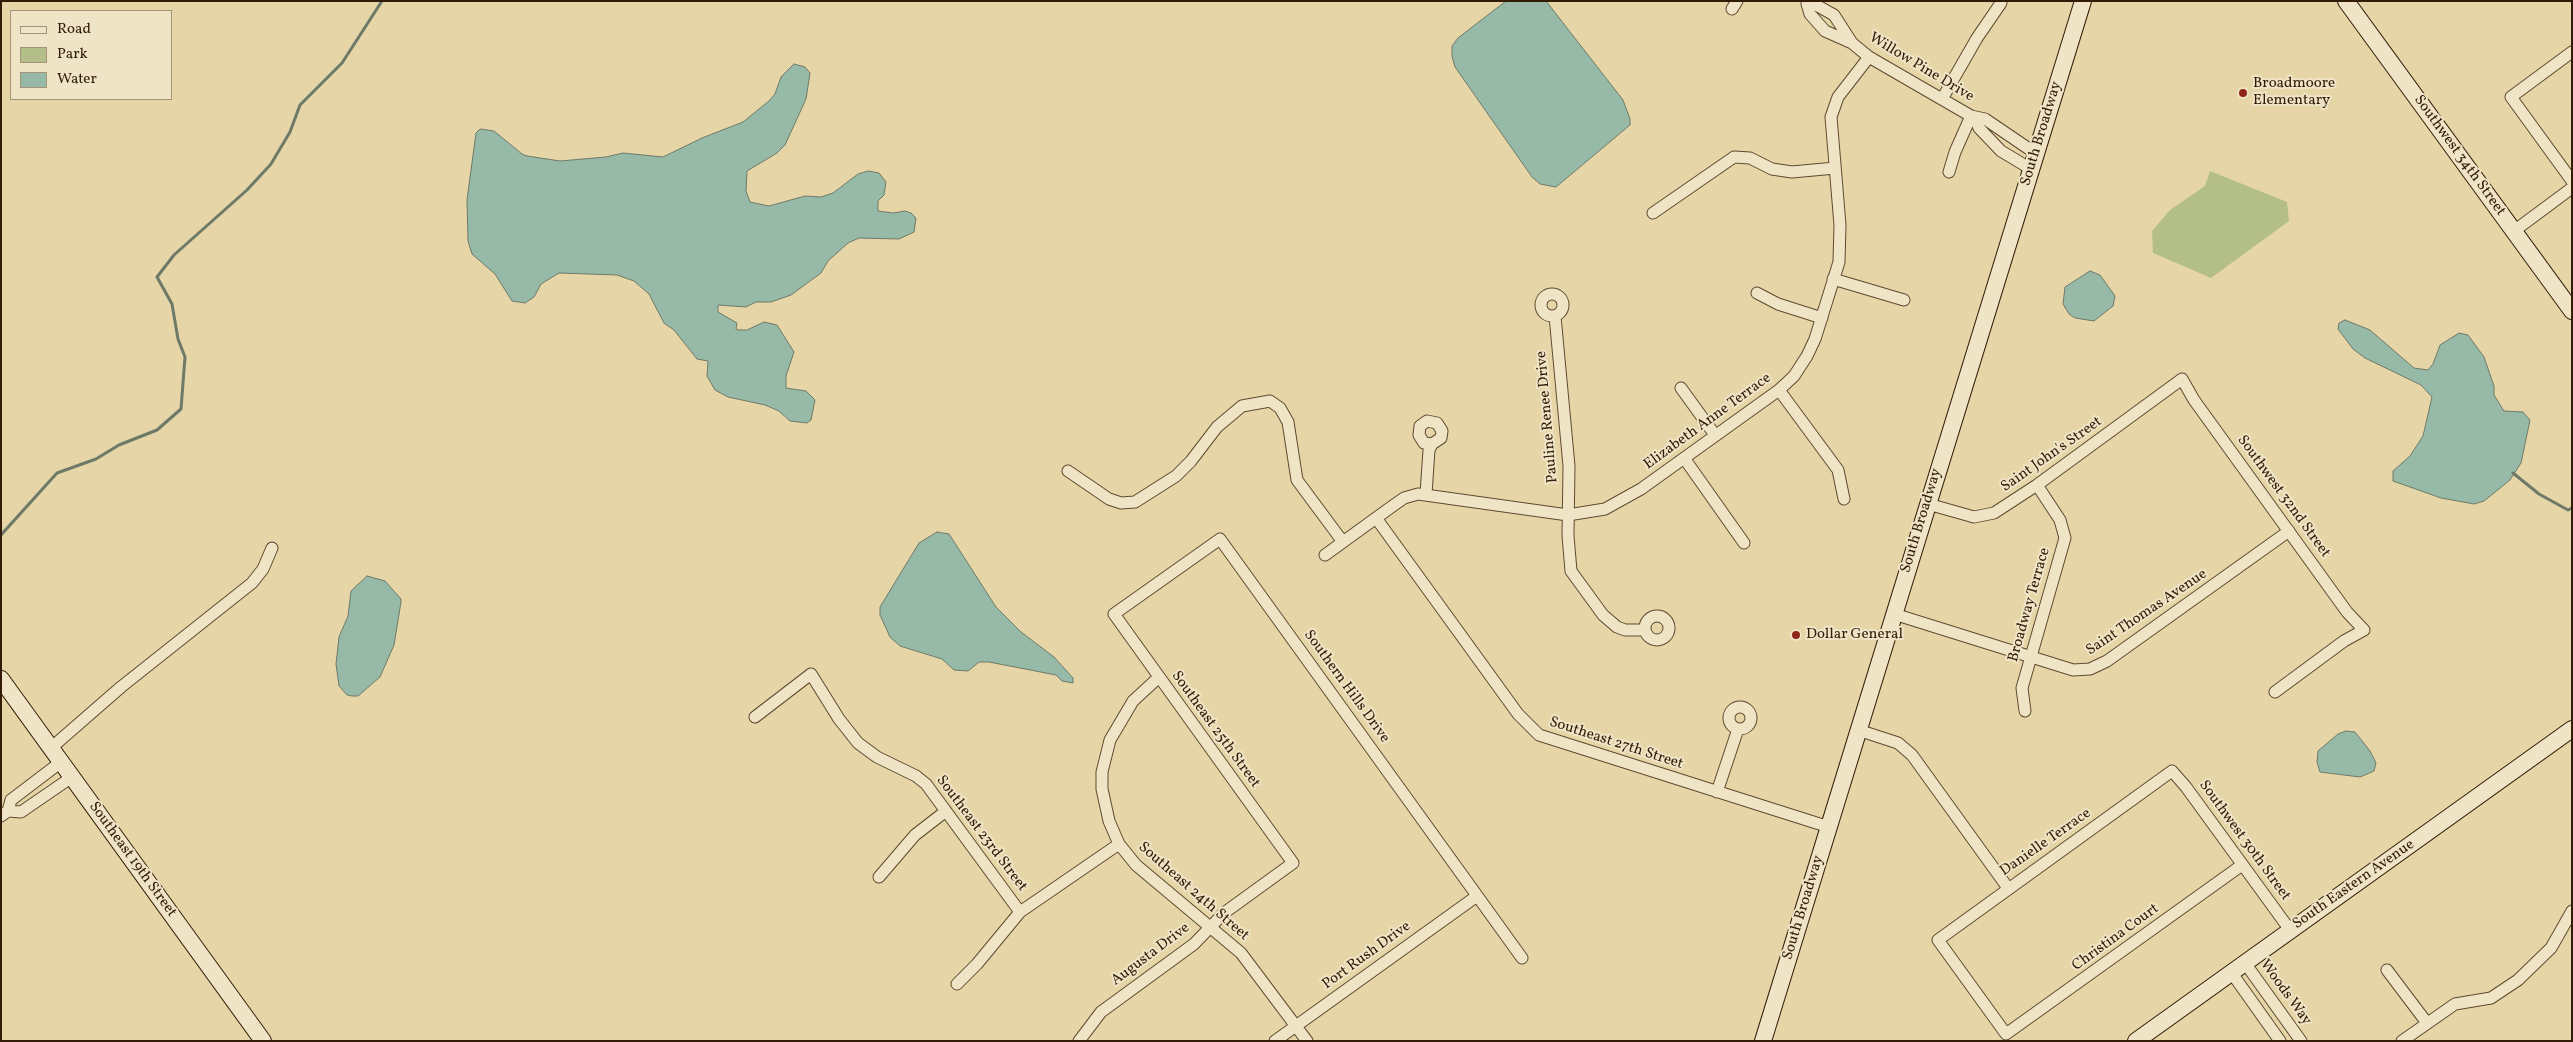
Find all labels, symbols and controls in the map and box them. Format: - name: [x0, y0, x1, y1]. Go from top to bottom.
- legend: [10, 10, 172, 100]
- text: Road: [57, 19, 91, 40]
- street label: Willow Pine Drive: [1865, 30, 1977, 106]
- text: Park: [57, 44, 88, 65]
- text: Water: [57, 69, 97, 90]
- place label: Broadmoore Elementary: [2253, 75, 2335, 110]
- street label: South Broadway: [2018, 80, 2066, 188]
- marker: Broadmoore Elementary: [2237, 87, 2249, 99]
- street label: Southwest 34th Street: [2409, 92, 2509, 220]
- street label: Pauline Renee Drive: [1533, 350, 1563, 484]
- street label: Elizabeth Anne Terrace: [1641, 370, 1775, 474]
- street label: Saint John's Street: [1998, 413, 2106, 497]
- street label: Southwest 32nd Street: [2232, 432, 2334, 562]
- street label: South Broadway: [1898, 467, 1946, 575]
- street label: Broadway Terrace: [2005, 546, 2055, 664]
- street label: Saint Thomas Avenue: [2083, 566, 2211, 660]
- place label: Dollar General: [1806, 626, 1903, 644]
- street label: Southern Hills Drive: [1299, 627, 1393, 747]
- marker: Dollar General: [1790, 629, 1802, 641]
- street label: Southeast 25th Street: [1167, 668, 1263, 792]
- street label: Southeast 27th Street: [1547, 714, 1685, 774]
- street label: Southeast 23rd Street: [932, 772, 1030, 896]
- street label: Southwest 30th Street: [2194, 777, 2294, 905]
- street label: Southeast 19th Street: [84, 799, 180, 921]
- street label: Danielle Terrace: [1997, 805, 2095, 881]
- street label: South Eastern Avenue: [2290, 836, 2418, 934]
- street label: Southeast 24th Street: [1134, 839, 1252, 945]
- street label: South Broadway: [1780, 854, 1828, 962]
- street label: Christina Court: [2069, 900, 2163, 976]
- street label: Port Rush Drive: [1319, 918, 1415, 994]
- street label: Augusta Drive: [1108, 920, 1194, 990]
- street label: Woods Way: [2255, 957, 2315, 1029]

